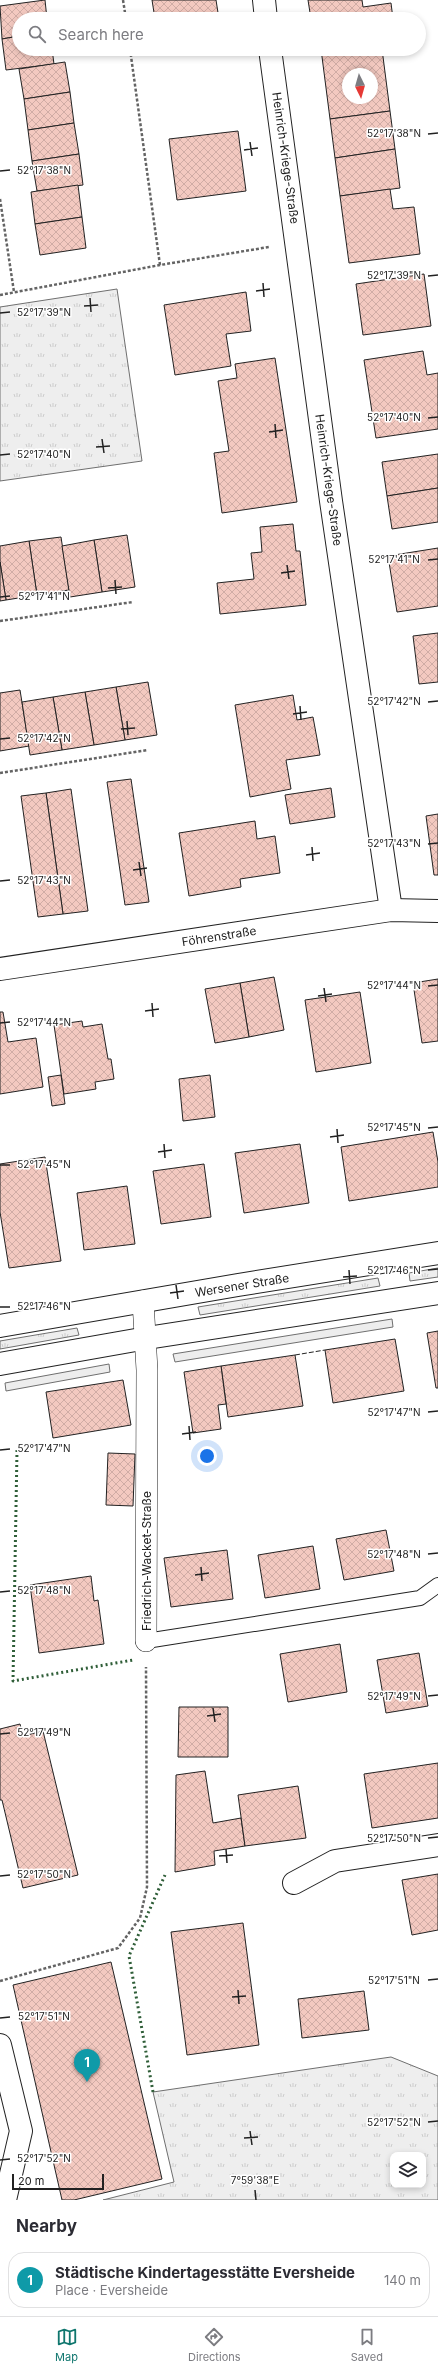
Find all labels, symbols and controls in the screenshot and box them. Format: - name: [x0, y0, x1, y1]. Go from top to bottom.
- search box: [12, 12, 426, 56]
- icon: search: [26, 23, 48, 45]
- text: Search here: [58, 25, 144, 44]
- north arrow: [342, 68, 378, 104]
- street label: Heinrich-Kriege-Straße: [269, 91, 303, 225]
- text: 52°17'38"N: [367, 127, 421, 139]
- text: 52°17'38"N: [17, 164, 71, 176]
- text: 52°17'39"N: [367, 269, 421, 281]
- text: 52°17'39"N: [17, 306, 71, 318]
- text: 52°17'40"N: [367, 411, 421, 423]
- street label: Heinrich-Kriege-Straße: [312, 413, 346, 547]
- text: 52°17'40"N: [17, 448, 71, 460]
- text: 52°17'41"N: [368, 553, 420, 565]
- text: 52°17'41"N: [18, 590, 70, 602]
- text: 52°17'42"N: [367, 695, 421, 707]
- text: 52°17'42"N: [17, 732, 71, 744]
- text: 52°17'43"N: [367, 837, 421, 849]
- text: 52°17'43"N: [17, 874, 71, 886]
- street label: Föhrenstraße: [181, 923, 257, 949]
- text: 52°17'44"N: [367, 979, 421, 991]
- text: 52°17'44"N: [17, 1016, 71, 1028]
- text: 52°17'45"N: [367, 1121, 421, 1133]
- text: 52°17'45"N: [17, 1158, 71, 1170]
- text: 52°17'46"N: [367, 1264, 421, 1276]
- street label: Wersener Straße: [194, 1270, 290, 1300]
- text: 52°17'46"N: [17, 1300, 71, 1312]
- text: 52°17'47"N: [367, 1406, 421, 1418]
- text: 52°17'47"N: [17, 1442, 71, 1454]
- your location: [197, 1446, 217, 1466]
- street label: Friedrich-Wacket-Straße: [139, 1491, 154, 1631]
- text: 52°17'48"N: [367, 1548, 421, 1560]
- text: 52°17'48"N: [17, 1584, 71, 1596]
- text: 52°17'49"N: [367, 1690, 421, 1702]
- text: 52°17'49"N: [17, 1726, 71, 1738]
- text: 52°17'50"N: [367, 1832, 421, 1844]
- text: 52°17'50"N: [17, 1868, 71, 1880]
- text: 52°17'51"N: [368, 1974, 420, 1986]
- text: 52°17'51"N: [18, 2010, 70, 2022]
- pin: 1: [74, 2049, 100, 2082]
- text: 52°17'52"N: [367, 2116, 421, 2128]
- text: 52°17'52"N: [17, 2152, 71, 2164]
- map controls: [390, 2152, 426, 2188]
- button: layers: [390, 2152, 426, 2188]
- scale bar: [12, 2172, 104, 2191]
- text: 20 m: [18, 2174, 44, 2188]
- text: 7°59'38"E: [231, 2174, 279, 2186]
- text: Nearby: [16, 2216, 77, 2236]
- text: Städtische Kindertagesstätte Eversheide: [55, 2263, 355, 2282]
- text: 1: [27, 2272, 33, 2288]
- text: 140 m: [384, 2272, 421, 2288]
- text: Place · Eversheide: [55, 2282, 168, 2298]
- tab: Map: [55, 2326, 78, 2364]
- tab: Directions: [188, 2326, 241, 2364]
- tab: Saved: [351, 2326, 383, 2364]

